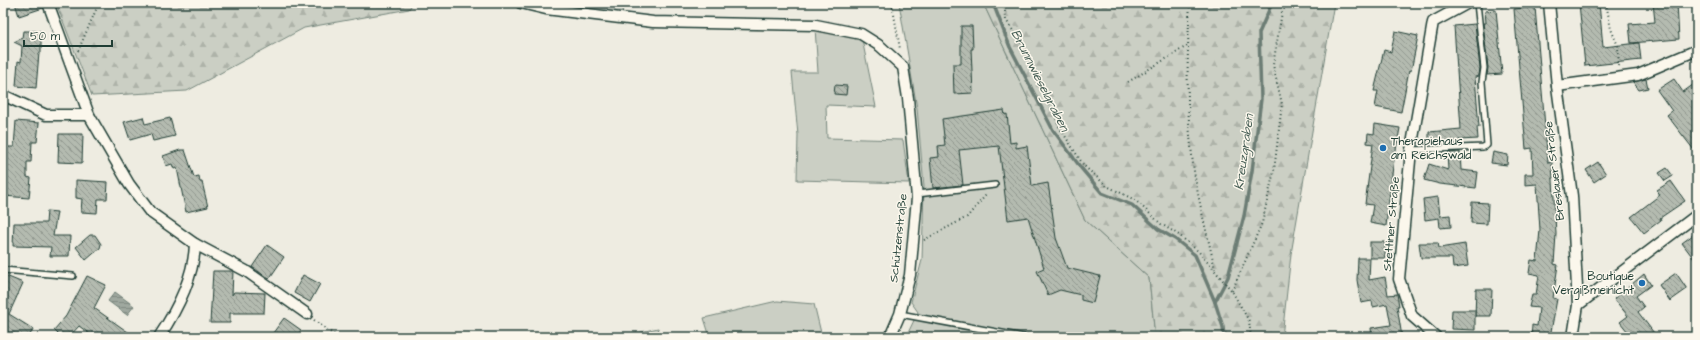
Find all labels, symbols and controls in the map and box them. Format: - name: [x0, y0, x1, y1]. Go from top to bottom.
- scale bar: [24, 22, 112, 48]
- water label: Brunnwieselgraben: [1006, 26, 1074, 136]
- text: 50 m: [30, 28, 61, 45]
- water label: Kreuzgraben: [1230, 112, 1259, 191]
- street label: Breslauer Straße: [1540, 120, 1569, 222]
- place label: Therapiehaus am Reichswald: [1391, 133, 1472, 164]
- marker: Therapiehaus am Reichswald: [1378, 143, 1388, 153]
- street label: Stettiner Straße: [1379, 176, 1404, 272]
- street label: Schützenstraße: [885, 192, 912, 283]
- place label: Boutique Vergißmeinicht: [1553, 268, 1635, 300]
- marker: Boutique Vergißmeinicht: [1637, 278, 1647, 288]

